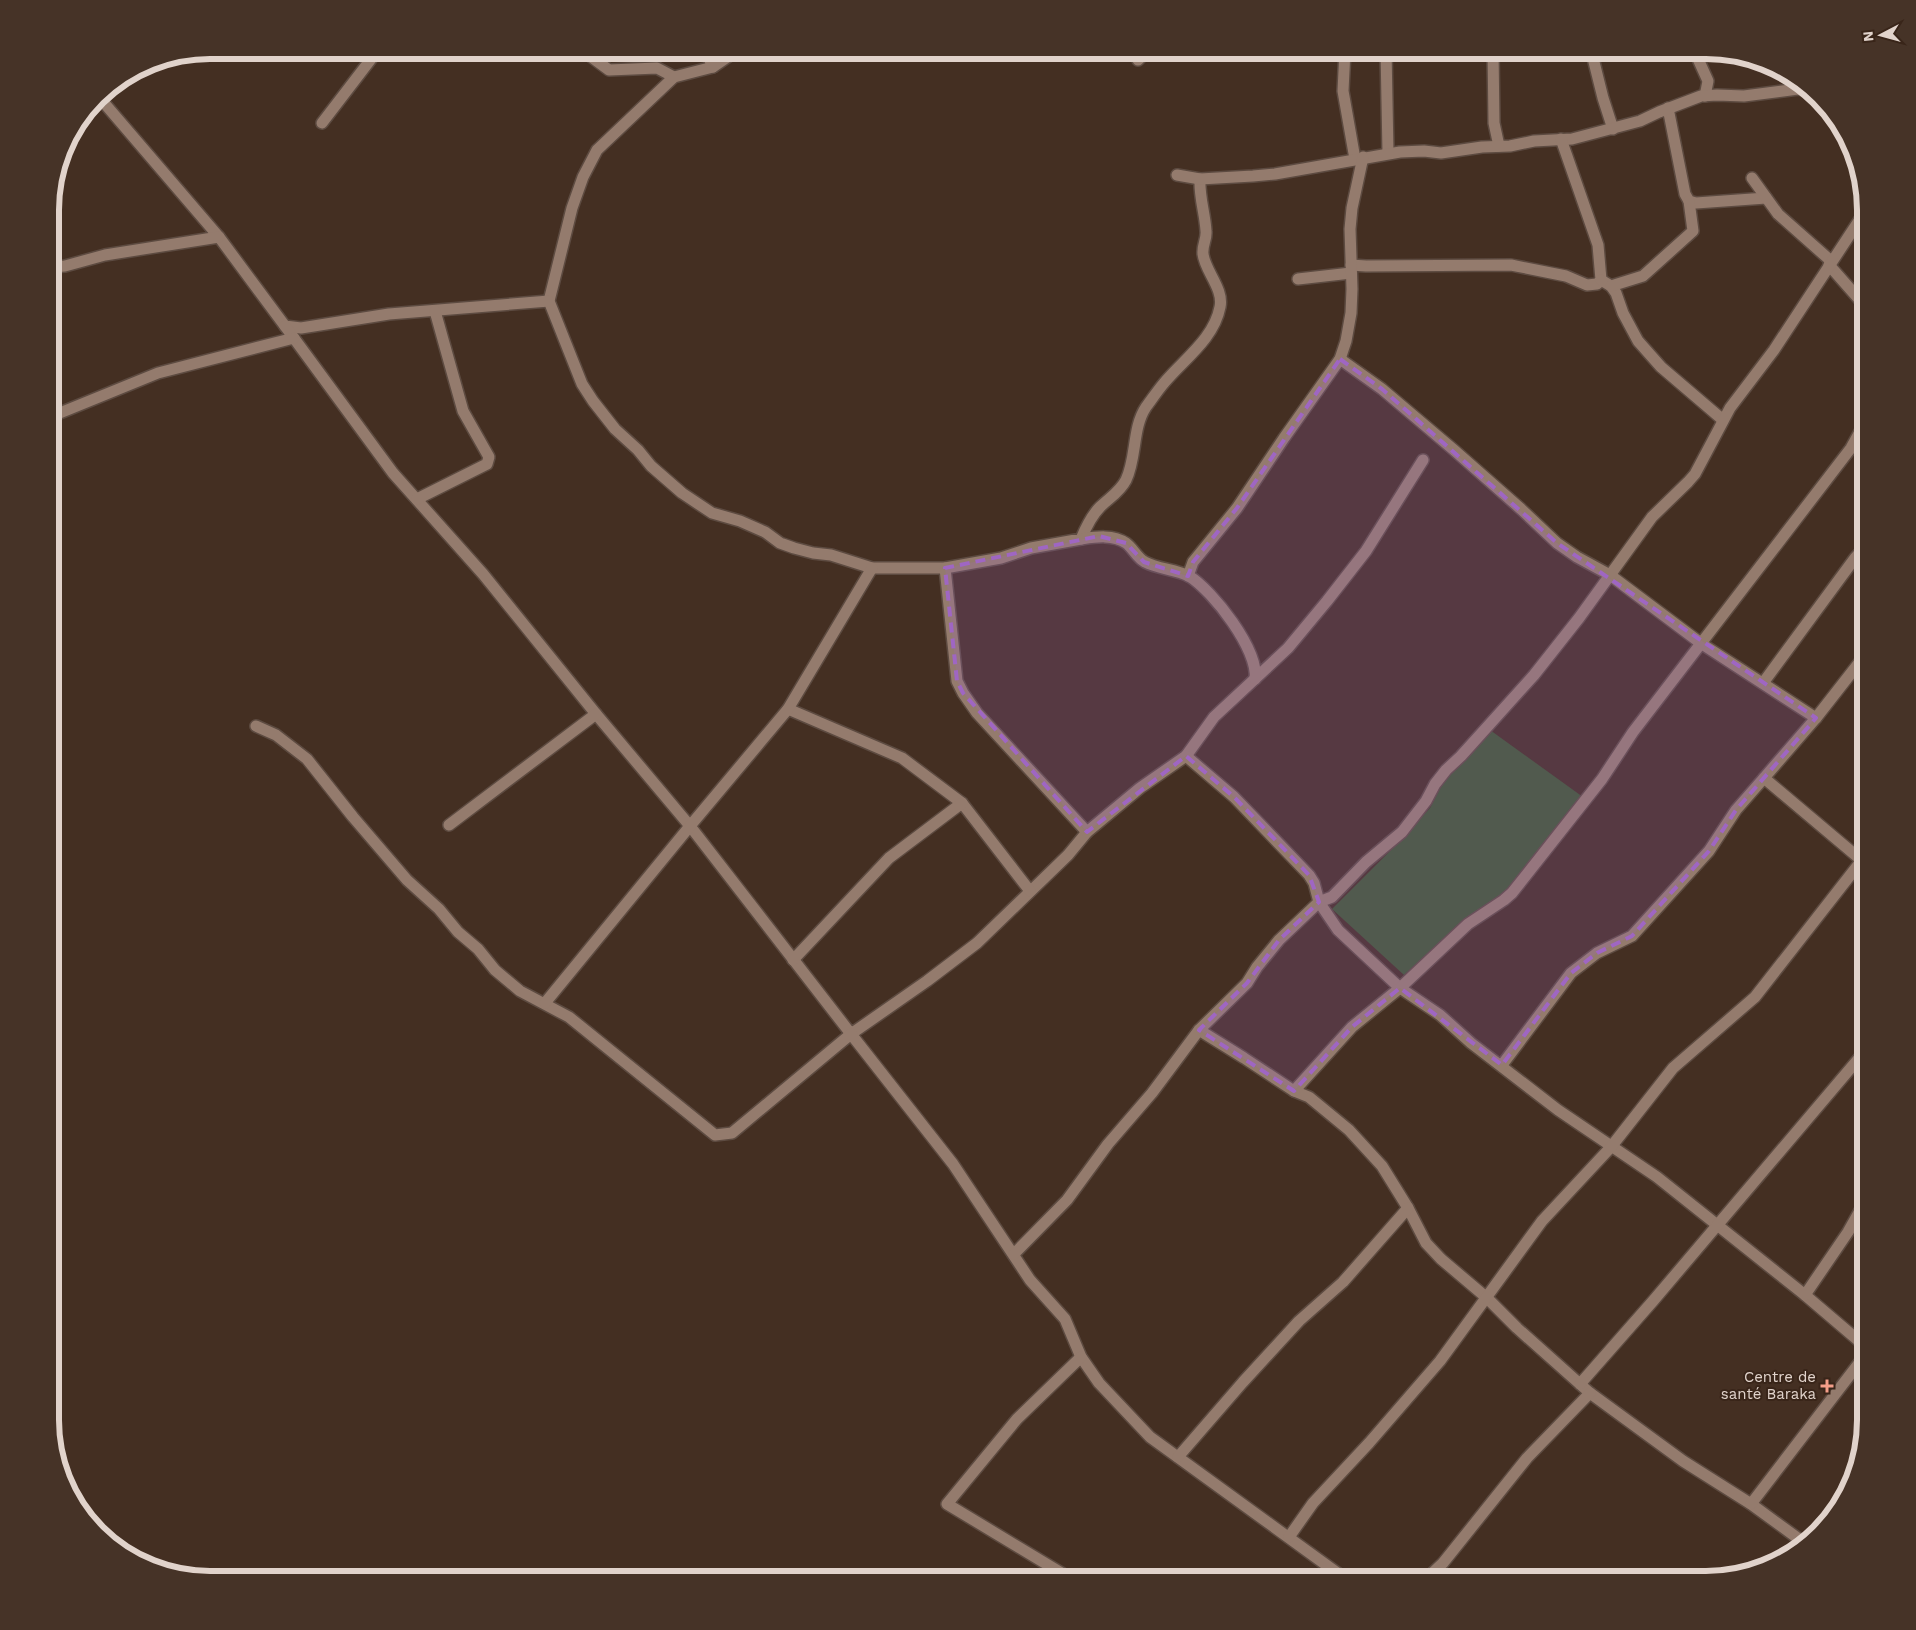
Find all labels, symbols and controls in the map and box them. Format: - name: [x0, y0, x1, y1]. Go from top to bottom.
- north arrow: [1856, 10, 1906, 60]
- text: N: [1860, 30, 1877, 42]
- place label: Centre de santé Baraka: [1721, 1368, 1816, 1403]
- marker: Centre de santé Baraka: [1820, 1379, 1834, 1393]

